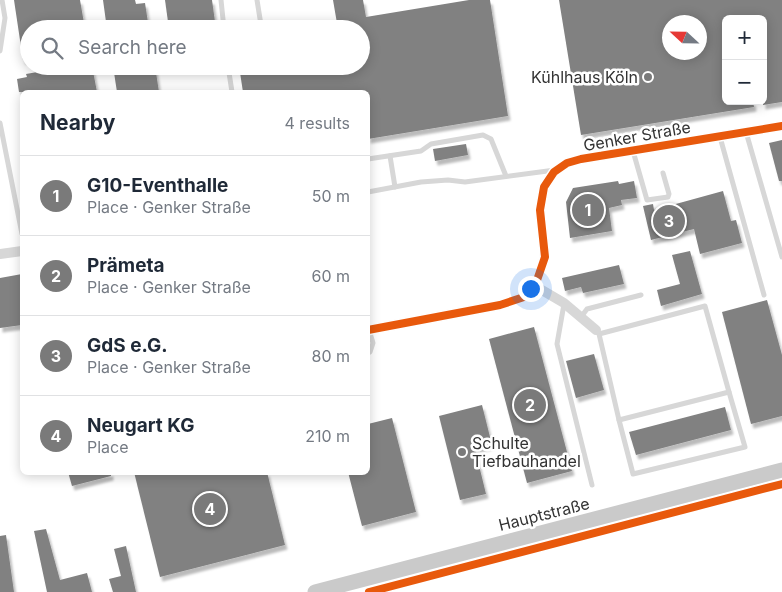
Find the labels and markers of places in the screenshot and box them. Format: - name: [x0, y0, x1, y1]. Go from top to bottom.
- place label: Kühlhaus Köln: [531, 67, 638, 87]
- marker: Kühlhaus Köln: [642, 71, 654, 83]
- pin: 1: [572, 191, 604, 229]
- pin: 3: [653, 202, 685, 240]
- pin: 2: [514, 386, 546, 424]
- place label: Schulte Tiefbauhandel: [472, 433, 581, 471]
- marker: Schulte Tiefbauhandel: [456, 446, 468, 458]
- pin: 4: [194, 490, 226, 528]

